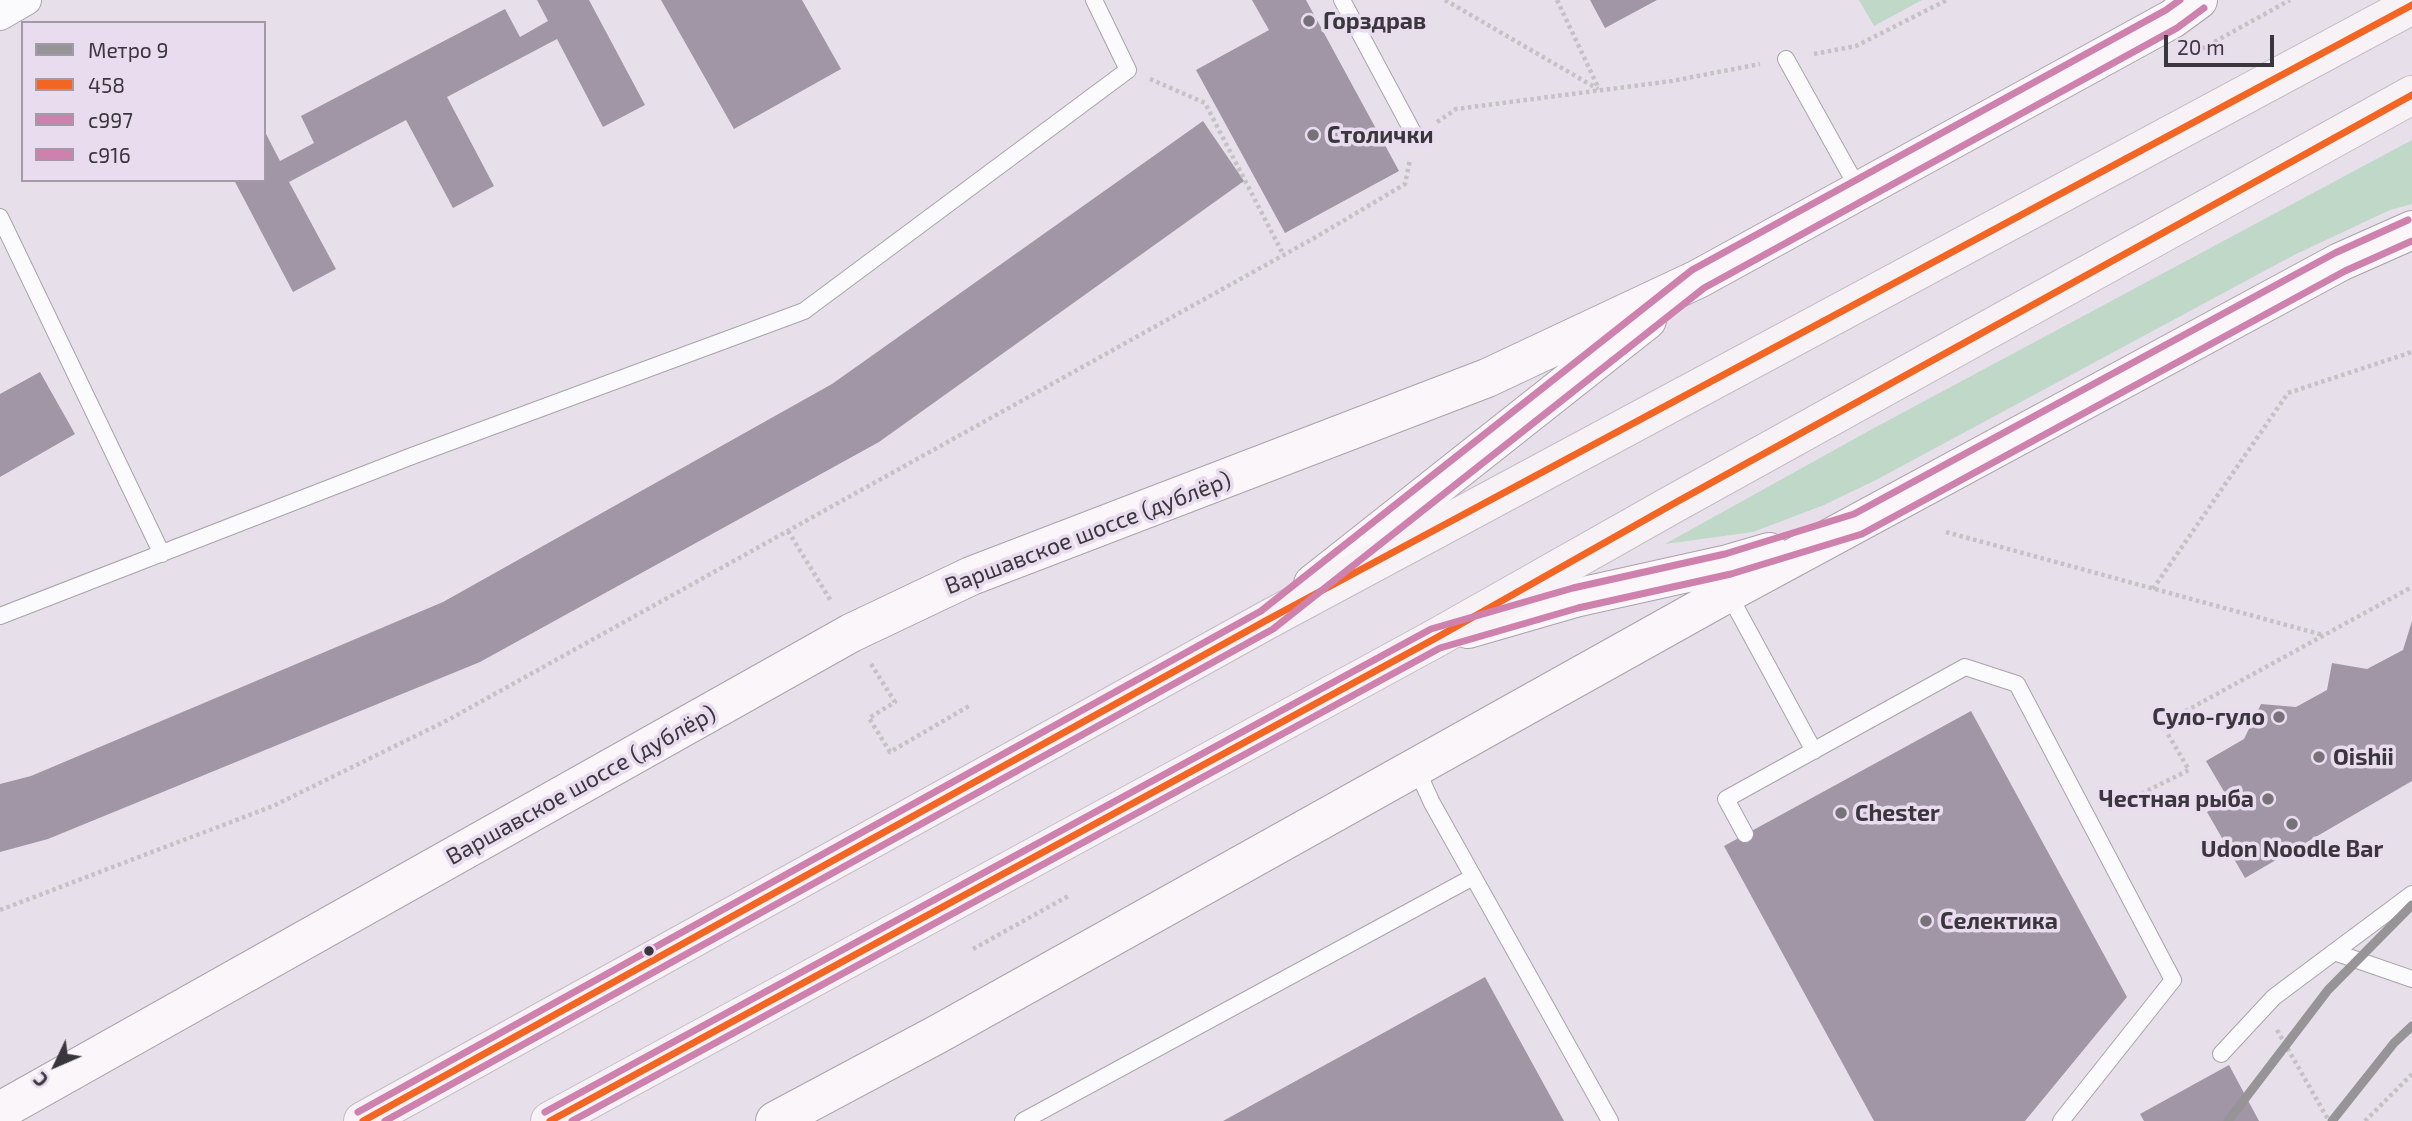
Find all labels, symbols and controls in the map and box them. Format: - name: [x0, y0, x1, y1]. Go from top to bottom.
- place label: Горздрав: [1323, 7, 1426, 35]
- marker: Горздрав: [1301, 13, 1317, 29]
- legend: [21, 21, 266, 182]
- scale bar: [2167, 21, 2277, 65]
- text: 20 m: [2177, 34, 2225, 59]
- text: Метро 9: [88, 37, 169, 62]
- text: 458: [88, 72, 125, 97]
- text: с997: [88, 107, 133, 132]
- place label: Столички: [1327, 121, 1433, 149]
- marker: Столички: [1305, 127, 1321, 143]
- text: с916: [88, 142, 131, 167]
- street label: Варшавское шоссе (дублёр): [941, 466, 1235, 600]
- street label: Варшавское шоссе (дублёр): [441, 699, 721, 871]
- place label: Суло-гуло: [2152, 703, 2265, 731]
- marker: Суло-гуло: [2271, 709, 2287, 725]
- place label: Oishii: [2333, 743, 2394, 771]
- marker: Oishii: [2311, 749, 2327, 765]
- place label: Честная рыба: [2098, 785, 2254, 813]
- marker: Честная рыба: [2260, 791, 2276, 807]
- place label: Chester: [1855, 799, 1940, 827]
- marker: Chester: [1833, 805, 1849, 821]
- marker: Udon Noodle Bar: [2284, 816, 2300, 832]
- place label: Udon Noodle Bar: [2201, 835, 2383, 863]
- place label: Селектика: [1940, 907, 2058, 935]
- marker: Селектика: [1918, 913, 1934, 929]
- unlabelled marker: [642, 944, 656, 958]
- north arrow: [21, 1030, 91, 1100]
- text: С: [28, 1068, 53, 1092]

